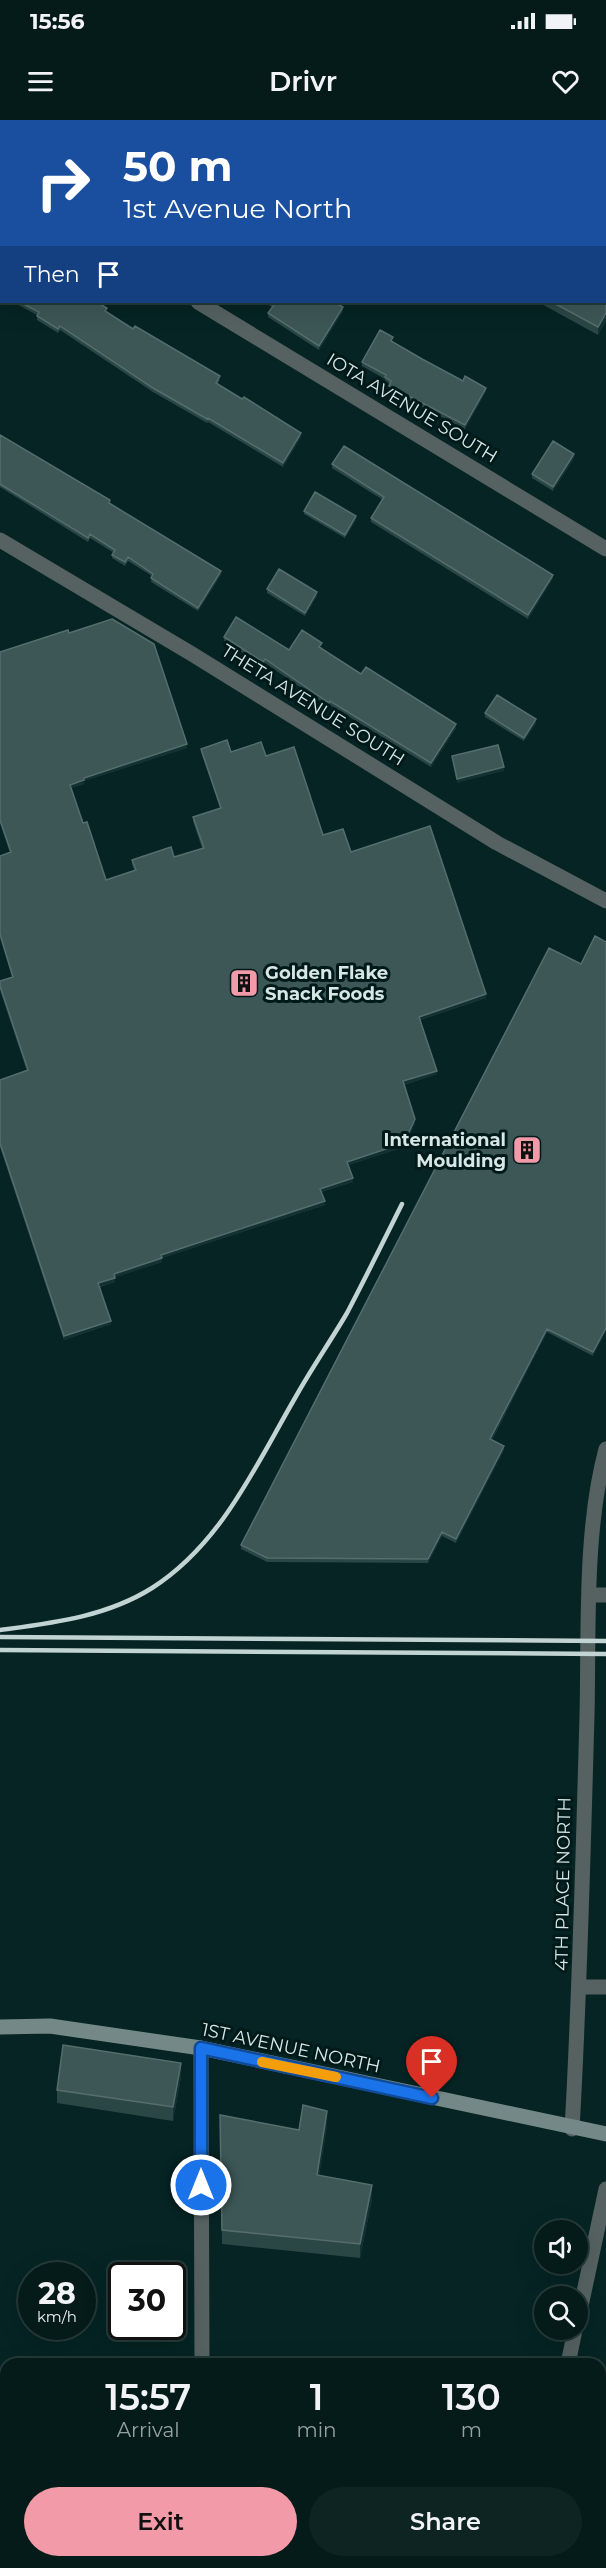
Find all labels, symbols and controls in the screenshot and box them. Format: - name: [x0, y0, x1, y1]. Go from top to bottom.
- text: 15:56: [30, 8, 85, 35]
- icon: menu: [24, 65, 57, 98]
- text: Drivr: [269, 65, 337, 98]
- icon: heart: [549, 65, 582, 98]
- text: 50 m: [123, 140, 232, 192]
- icon: right: [24, 144, 102, 222]
- text: 1st Avenue North: [123, 192, 352, 225]
- icon: arrive: [92, 258, 125, 291]
- text: Then: [24, 261, 80, 288]
- street label: IOTA AVENUE SOUTH: [323, 348, 501, 468]
- street label: THETA AVENUE SOUTH: [217, 640, 409, 770]
- place label: Golden Flake Snack Foods: [265, 962, 388, 1005]
- building icon: Golden Flake Snack Foods: [228, 967, 260, 999]
- place label: International Moulding: [384, 1129, 506, 1172]
- building icon: International Moulding: [511, 1134, 543, 1166]
- street label: 4TH PLACE NORTH: [550, 1797, 576, 1971]
- street label: 1ST AVENUE NORTH: [200, 2018, 382, 2078]
- pin: [406, 2036, 457, 2098]
- icon: arrive: [415, 2045, 448, 2078]
- position arrow: [169, 2153, 233, 2217]
- map controls: [534, 2220, 588, 2340]
- button: sound: [534, 2220, 588, 2274]
- speed limit sign: 30: [108, 2262, 186, 2340]
- text: 28: [38, 2275, 76, 2312]
- button: search: [534, 2286, 588, 2340]
- text: km/h: [37, 2307, 77, 2326]
- text: 15:57: [105, 2375, 191, 2419]
- text: 1: [310, 2375, 323, 2419]
- text: 130: [442, 2375, 501, 2419]
- text: Arrival: [117, 2418, 180, 2442]
- text: min: [296, 2418, 337, 2442]
- text: m: [461, 2418, 482, 2442]
- button: Exit: [24, 2487, 297, 2556]
- button: Share: [309, 2487, 582, 2556]

